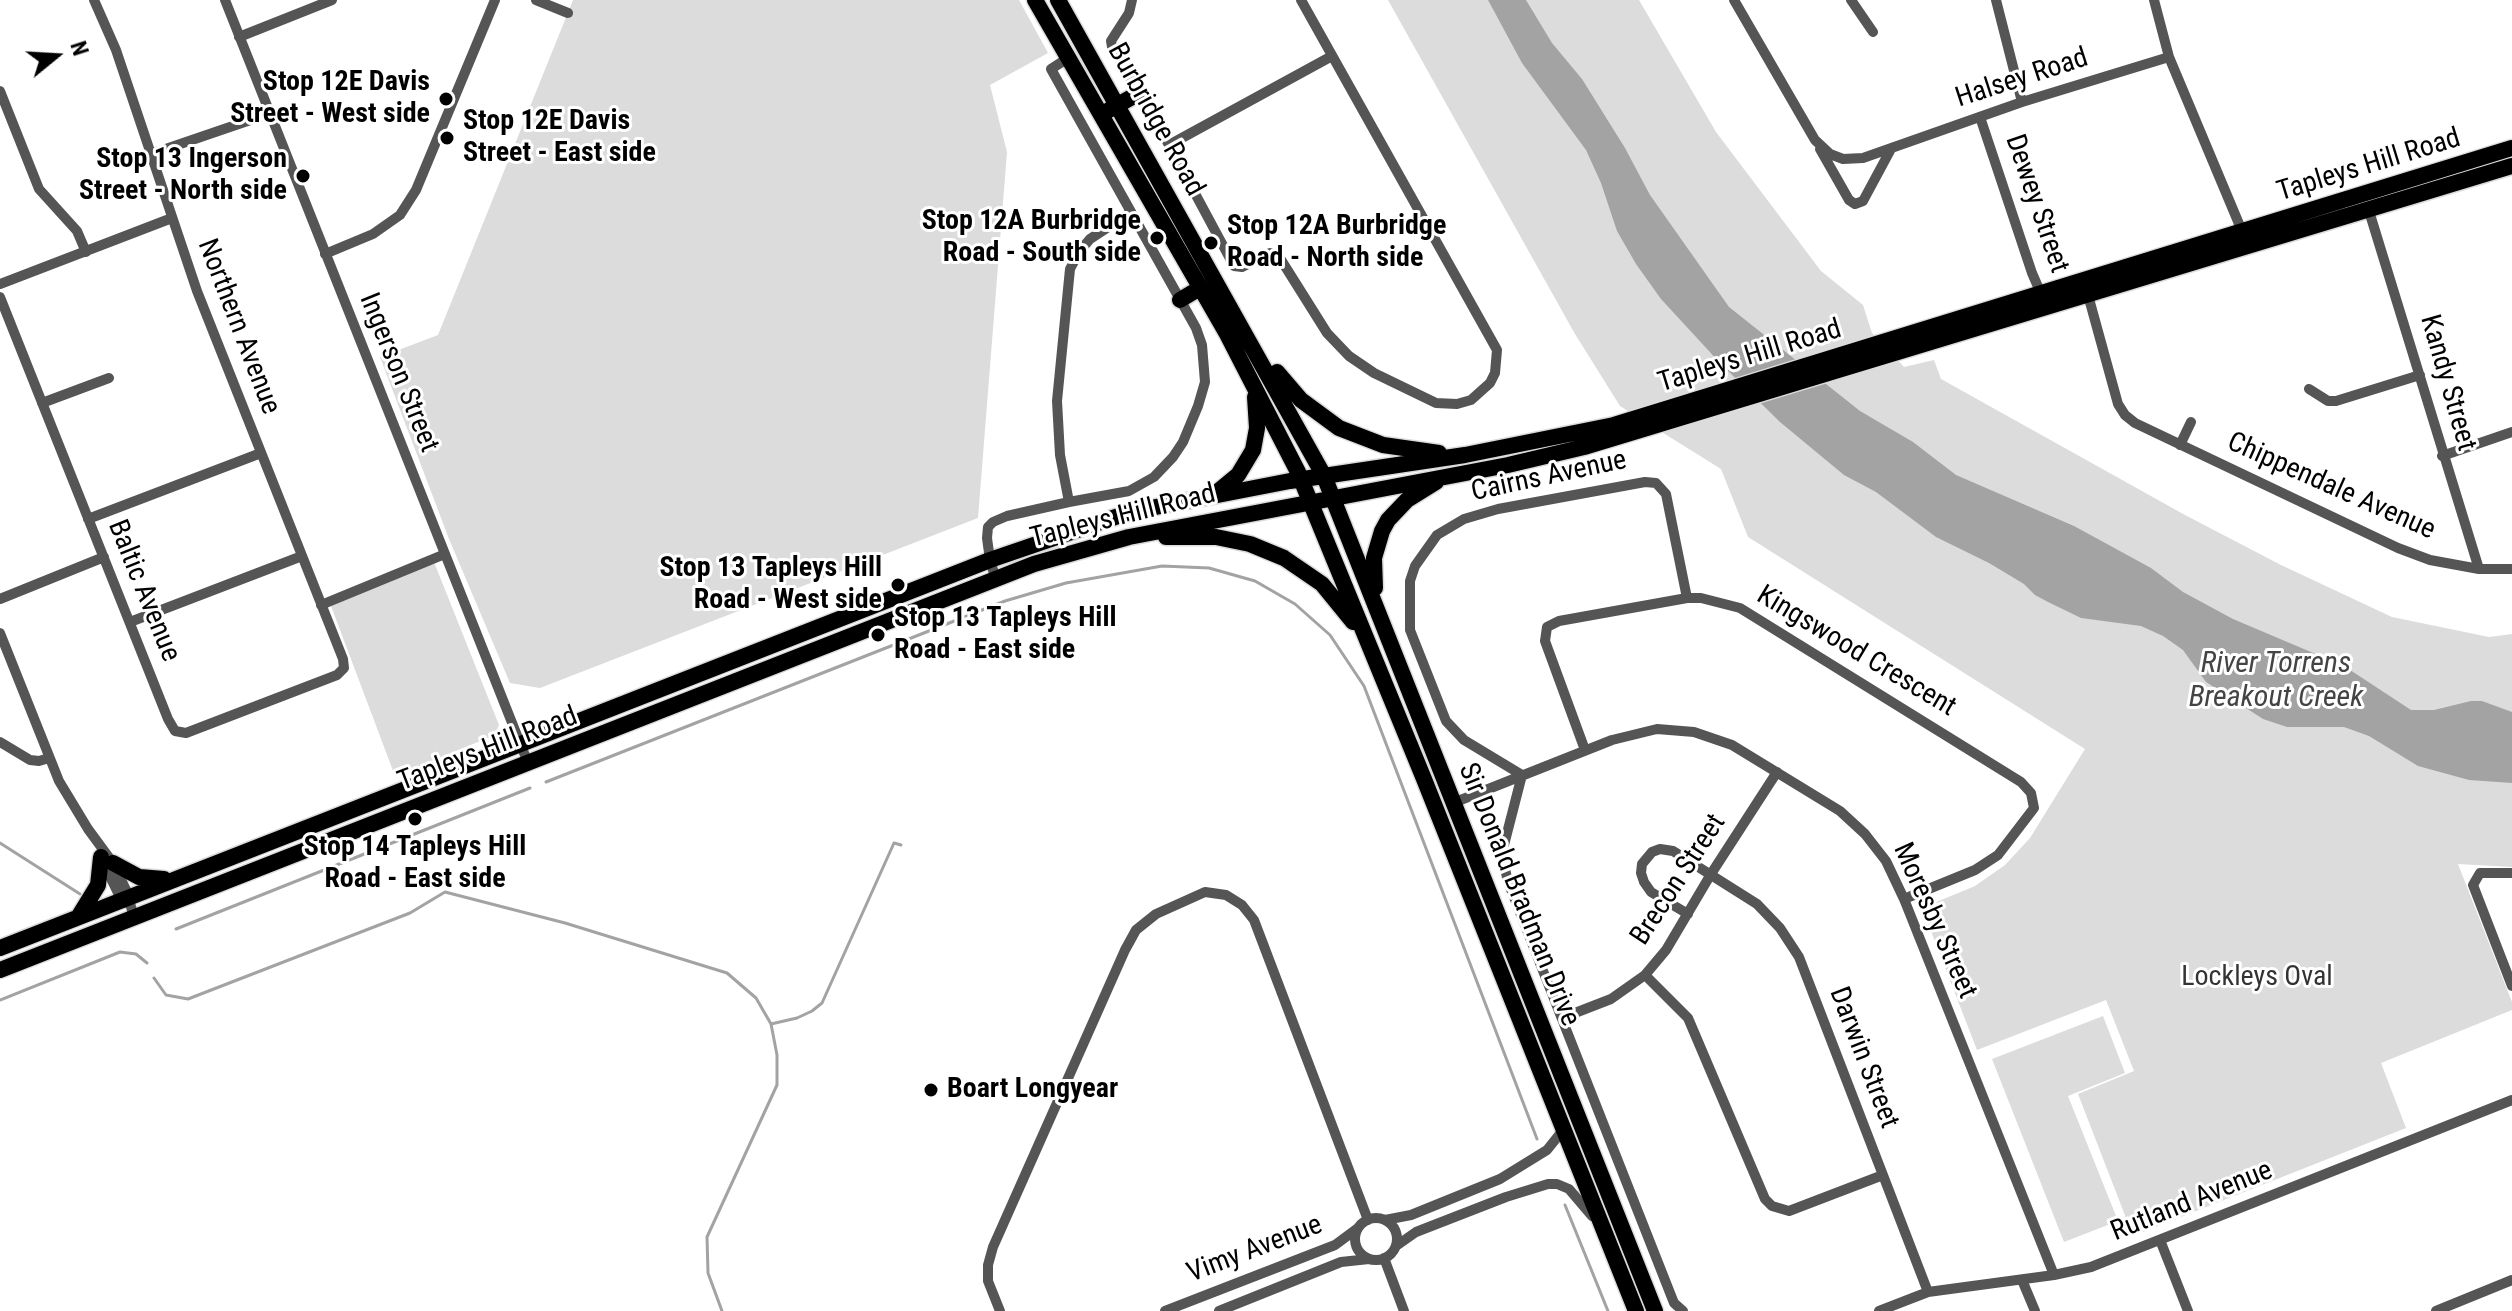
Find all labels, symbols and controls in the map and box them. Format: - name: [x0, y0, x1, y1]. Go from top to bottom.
- north arrow: [16, 16, 96, 96]
- text: N: [65, 38, 93, 59]
- street label: Burbridge Road: [1099, 38, 1211, 202]
- street label: Halsey Road: [1952, 42, 2092, 116]
- place label: Stop 12E Davis Street - West side: [230, 66, 430, 132]
- marker: Stop 12E Davis Street - West side: [437, 90, 455, 108]
- place label: Stop 12E Davis Street - East side: [463, 105, 656, 171]
- street label: Tapleys Hill Road: [2273, 122, 2465, 210]
- marker: Stop 12E Davis Street - East side: [438, 129, 456, 147]
- street label: Dewey Street: [1997, 130, 2075, 278]
- place label: Stop 13 Ingerson Street - North side: [79, 143, 287, 209]
- marker: Stop 13 Ingerson Street - North side: [294, 167, 312, 185]
- place label: Stop 12A Burbridge Road - South side: [922, 205, 1141, 271]
- place label: Stop 12A Burbridge Road - North side: [1227, 210, 1446, 276]
- marker: Stop 12A Burbridge Road - South side: [1148, 229, 1166, 247]
- marker: Stop 12A Burbridge Road - North side: [1202, 234, 1220, 252]
- street label: Northern Avenue: [189, 235, 287, 419]
- street label: Ingerson Street: [351, 289, 445, 457]
- street label: Kandy Street: [2412, 311, 2482, 455]
- street label: Tapleys Hill Road: [1654, 313, 1846, 401]
- street label: Chippendale Avenue: [2222, 426, 2440, 548]
- street label: Cairns Avenue: [1468, 444, 1630, 510]
- street label: Tapleys Hill Road: [1027, 478, 1219, 556]
- street label: Baltic Avenue: [99, 515, 187, 667]
- place label: Stop 13 Tapleys Hill Road - West side: [659, 552, 882, 618]
- marker: Stop 13 Tapleys Hill Road - West side: [889, 576, 907, 594]
- street label: Kingswood Crescent: [1750, 579, 1962, 725]
- place label: Stop 13 Tapleys Hill Road - East side: [894, 602, 1117, 668]
- marker: Stop 13 Tapleys Hill Road - East side: [869, 626, 887, 644]
- water label: River Torrens Breakout Creek: [2189, 646, 2363, 716]
- street label: Tapleys Hill Road: [393, 700, 583, 800]
- street label: Sir Donald Bradman Drive: [1450, 759, 1586, 1031]
- street label: Brecon Street: [1624, 808, 1734, 952]
- marker: Stop 14 Tapleys Hill Road - East side: [406, 810, 424, 828]
- place label: Stop 14 Tapleys Hill Road - East side: [304, 831, 526, 897]
- street label: Moresby Street: [1885, 838, 1983, 1004]
- park label: Lockleys Oval: [2181, 961, 2333, 995]
- street label: Darwin Street: [1821, 983, 1905, 1133]
- place label: Boart Longyear: [947, 1073, 1118, 1107]
- marker: Boart Longyear: [922, 1081, 940, 1099]
- street label: Rutland Avenue: [2106, 1154, 2278, 1250]
- street label: Vimy Avenue: [1183, 1209, 1327, 1291]

